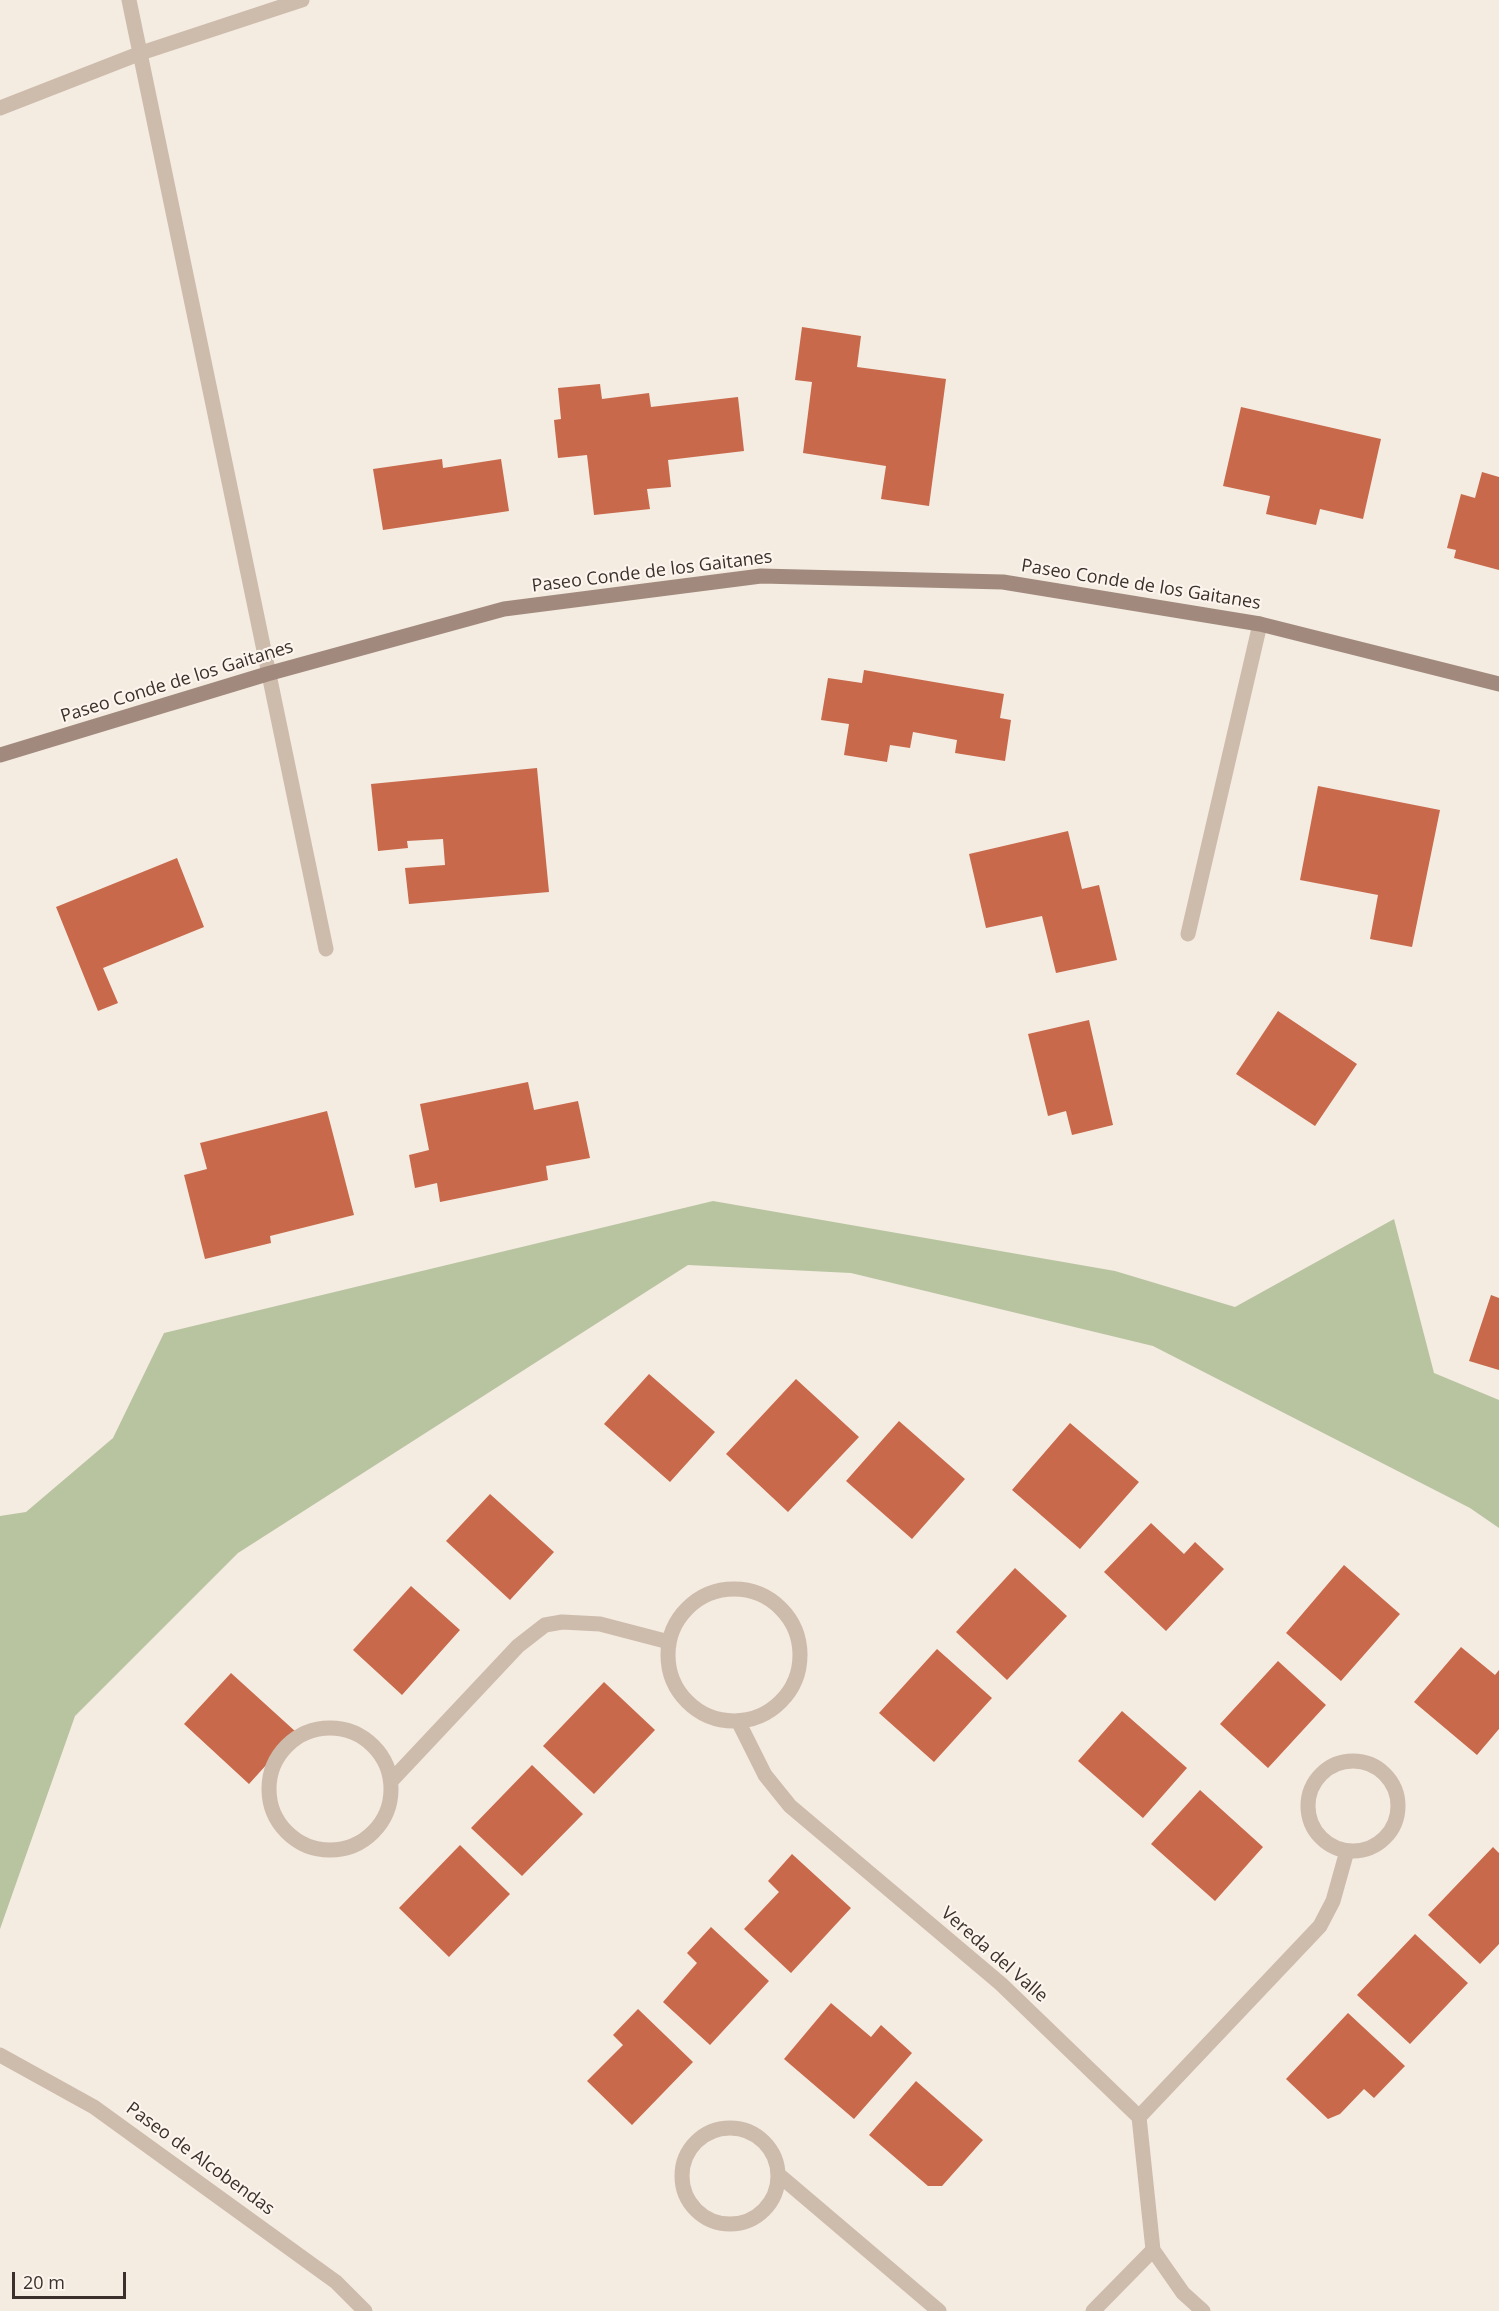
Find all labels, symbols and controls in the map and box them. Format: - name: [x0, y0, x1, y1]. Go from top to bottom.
- street label: Paseo Conde de los Gaitanes: [530, 547, 774, 597]
- street label: Paseo Conde de los Gaitanes: [1020, 555, 1262, 615]
- street label: Paseo Conde de los Gaitanes: [58, 636, 296, 728]
- street label: Vereda del Valle: [936, 1903, 1052, 2007]
- street label: Paseo de Alcobendas: [122, 2098, 278, 2220]
- scale bar: [15, 2260, 129, 2298]
- text: 20 m: [23, 2270, 65, 2294]

